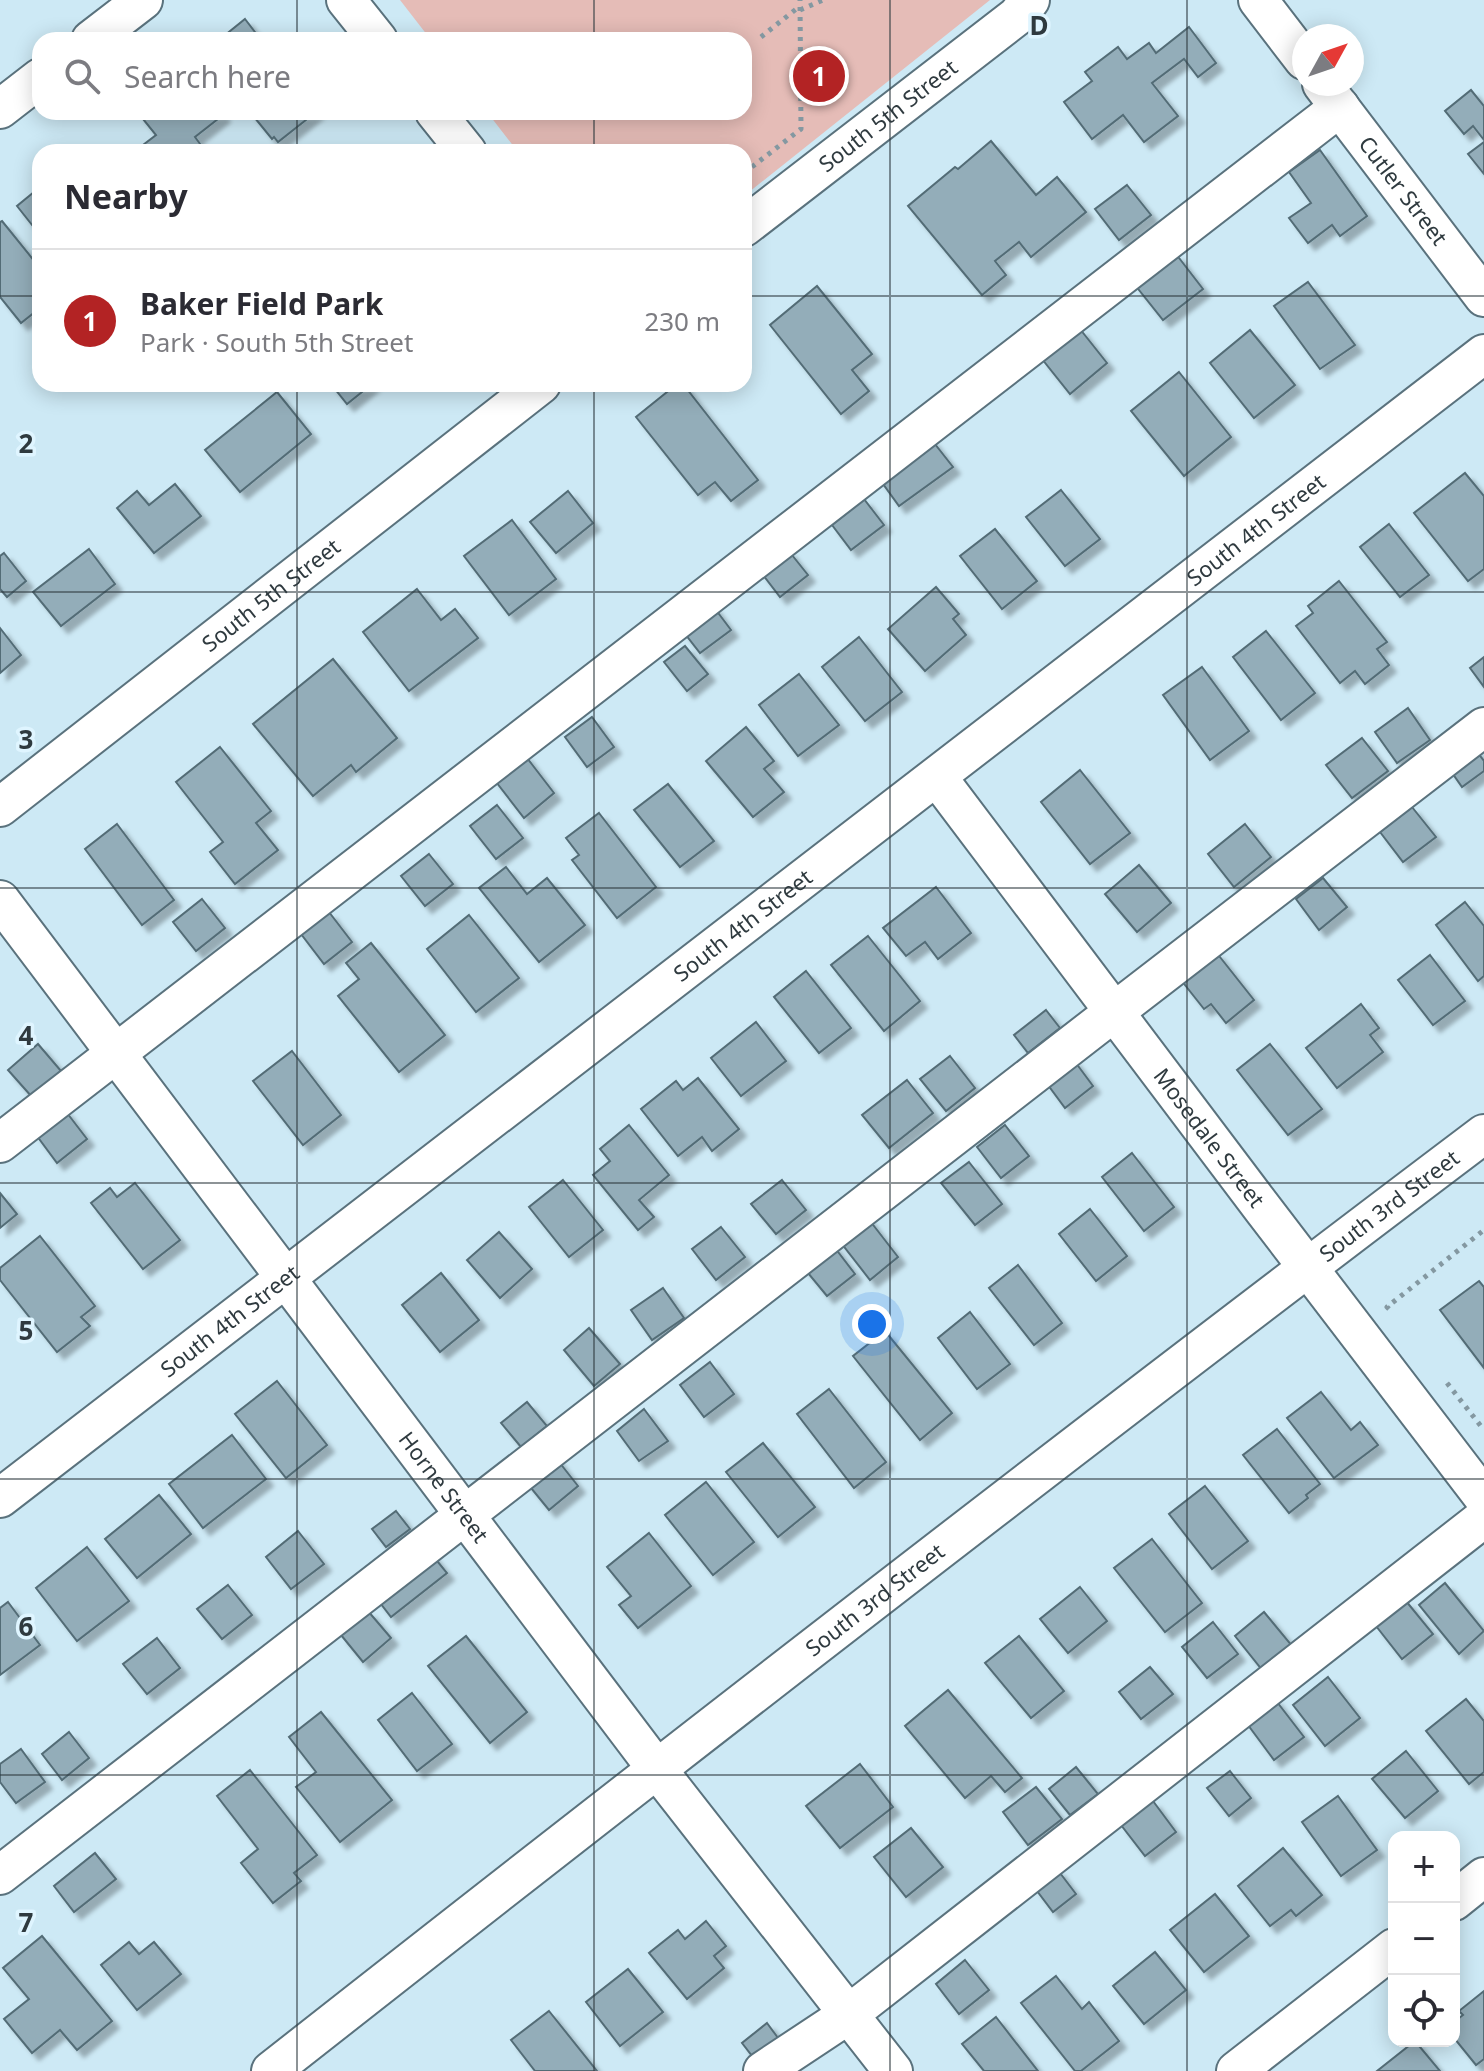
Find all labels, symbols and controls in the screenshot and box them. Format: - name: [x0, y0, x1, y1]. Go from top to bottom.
- text: D: [1029, 7, 1049, 43]
- north arrow: [1292, 24, 1364, 96]
- search box: [32, 32, 752, 120]
- pin: 1: [793, 46, 845, 106]
- street label: South 5th Street: [812, 52, 963, 178]
- icon: search: [60, 54, 104, 98]
- text: Search here: [124, 56, 291, 97]
- street label: Cutler Street: [1353, 129, 1455, 251]
- text: Nearby: [64, 173, 188, 219]
- text: Baker Field Park: [140, 283, 383, 324]
- text: 1: [83, 303, 97, 339]
- text: 230 m: [644, 303, 720, 339]
- text: Park · South 5th Street: [140, 324, 413, 360]
- text: 2: [19, 425, 34, 461]
- street label: South 4th Street: [1180, 466, 1331, 592]
- street label: South 5th Street: [195, 531, 346, 658]
- text: 3: [19, 721, 33, 757]
- street label: South 4th Street: [667, 861, 818, 988]
- text: 4: [19, 1017, 34, 1053]
- street label: Mosedale Street: [1148, 1061, 1273, 1213]
- street label: South 3rd Street: [1313, 1142, 1465, 1268]
- street label: South 4th Street: [154, 1257, 305, 1383]
- your location: [852, 1304, 892, 1344]
- text: 5: [19, 1312, 33, 1348]
- street label: Horne Street: [393, 1425, 496, 1548]
- street label: South 3rd Street: [799, 1536, 950, 1662]
- text: 6: [19, 1608, 34, 1644]
- map controls: [1388, 1831, 1460, 2047]
- button: +: [1388, 1831, 1460, 1903]
- button: −: [1388, 1903, 1460, 1975]
- text: 7: [19, 1904, 34, 1940]
- button: locate: [1388, 1975, 1460, 2047]

